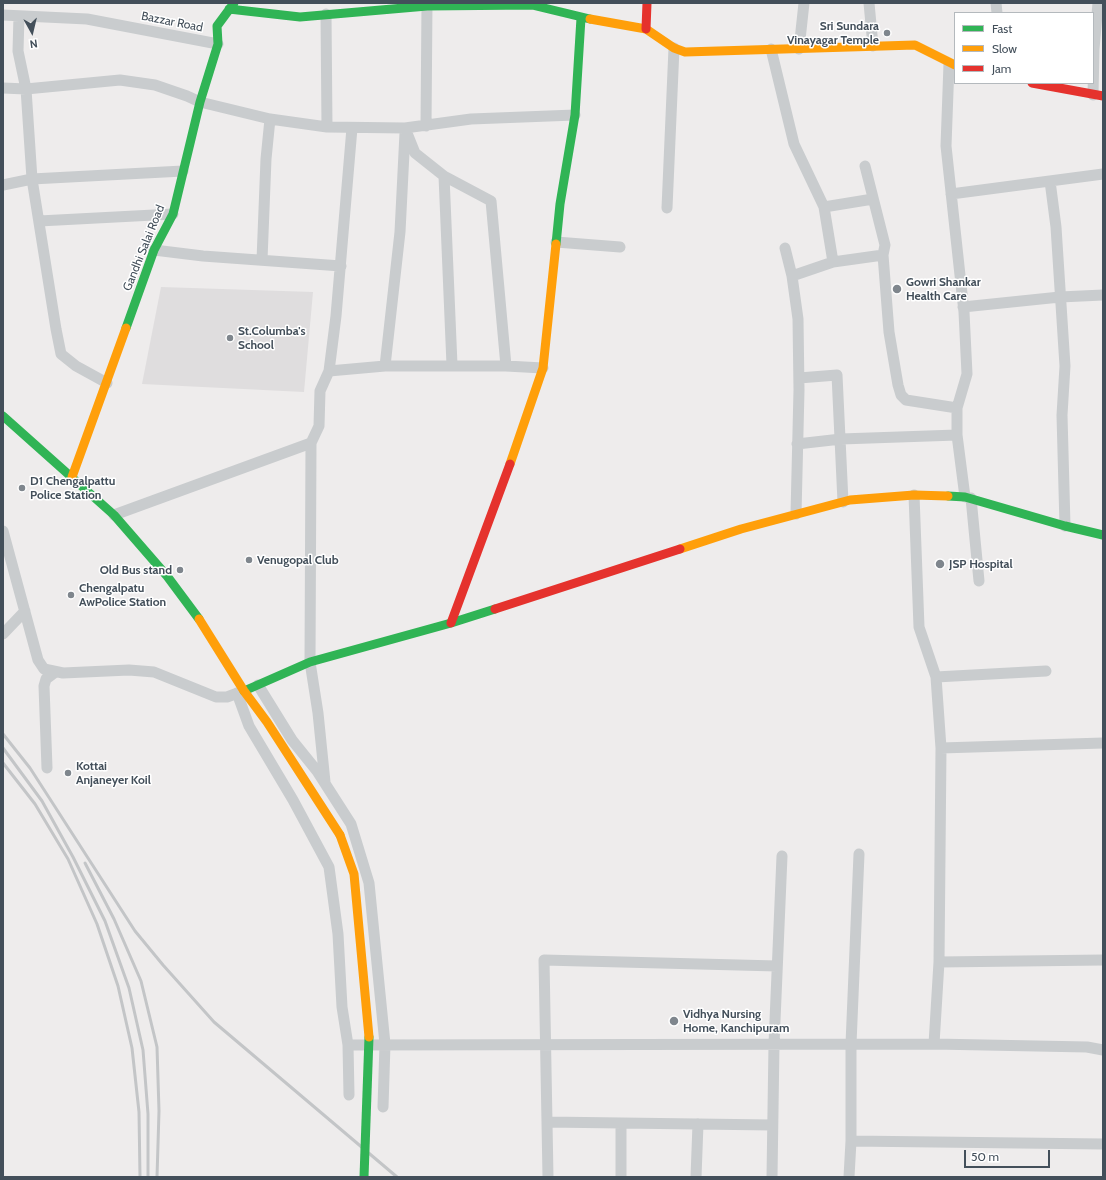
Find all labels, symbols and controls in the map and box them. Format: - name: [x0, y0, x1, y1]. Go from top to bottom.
- street label: Bazzar Road: [140, 9, 204, 35]
- north arrow: [12, 12, 52, 52]
- legend: [954, 12, 1094, 84]
- place label: Sri Sundara Vinayagar Temple: [787, 19, 879, 47]
- text: Fast: [992, 21, 1012, 36]
- marker: Sri Sundara Vinayagar Temple: [882, 28, 892, 38]
- text: N: [29, 36, 38, 51]
- text: Slow: [992, 41, 1017, 56]
- text: Jam: [992, 61, 1011, 76]
- street label: Gandhi Salai Road: [120, 203, 168, 293]
- place label: Gowri Shankar Health Care: [906, 275, 981, 303]
- marker: Gowri Shankar Health Care: [891, 283, 903, 295]
- place label: St.Columba's School: [238, 324, 306, 352]
- marker: St.Columba's School: [225, 333, 235, 343]
- place label: D1 Chengalpattu Police Station: [30, 474, 115, 502]
- marker: D1 Chengalpattu Police Station: [17, 483, 27, 493]
- place label: Venugopal Club: [257, 553, 339, 567]
- marker: Venugopal Club: [244, 555, 254, 565]
- place label: JSP Hospital: [949, 557, 1013, 571]
- marker: JSP Hospital: [934, 558, 946, 570]
- place label: Old Bus stand: [100, 563, 172, 577]
- marker: Old Bus stand: [175, 565, 185, 575]
- place label: Chengalpatu AwPolice Station: [79, 581, 166, 609]
- marker: Chengalpatu AwPolice Station: [66, 590, 76, 600]
- place label: Kottai Anjaneyer Koil: [76, 759, 151, 787]
- marker: Kottai Anjaneyer Koil: [63, 768, 73, 778]
- place label: Vidhya Nursing Home, Kanchipuram: [683, 1007, 789, 1035]
- marker: Vidhya Nursing Home, Kanchipuram: [668, 1015, 680, 1027]
- scale bar: [966, 1142, 1052, 1168]
- text: 50 m: [971, 1149, 999, 1164]

